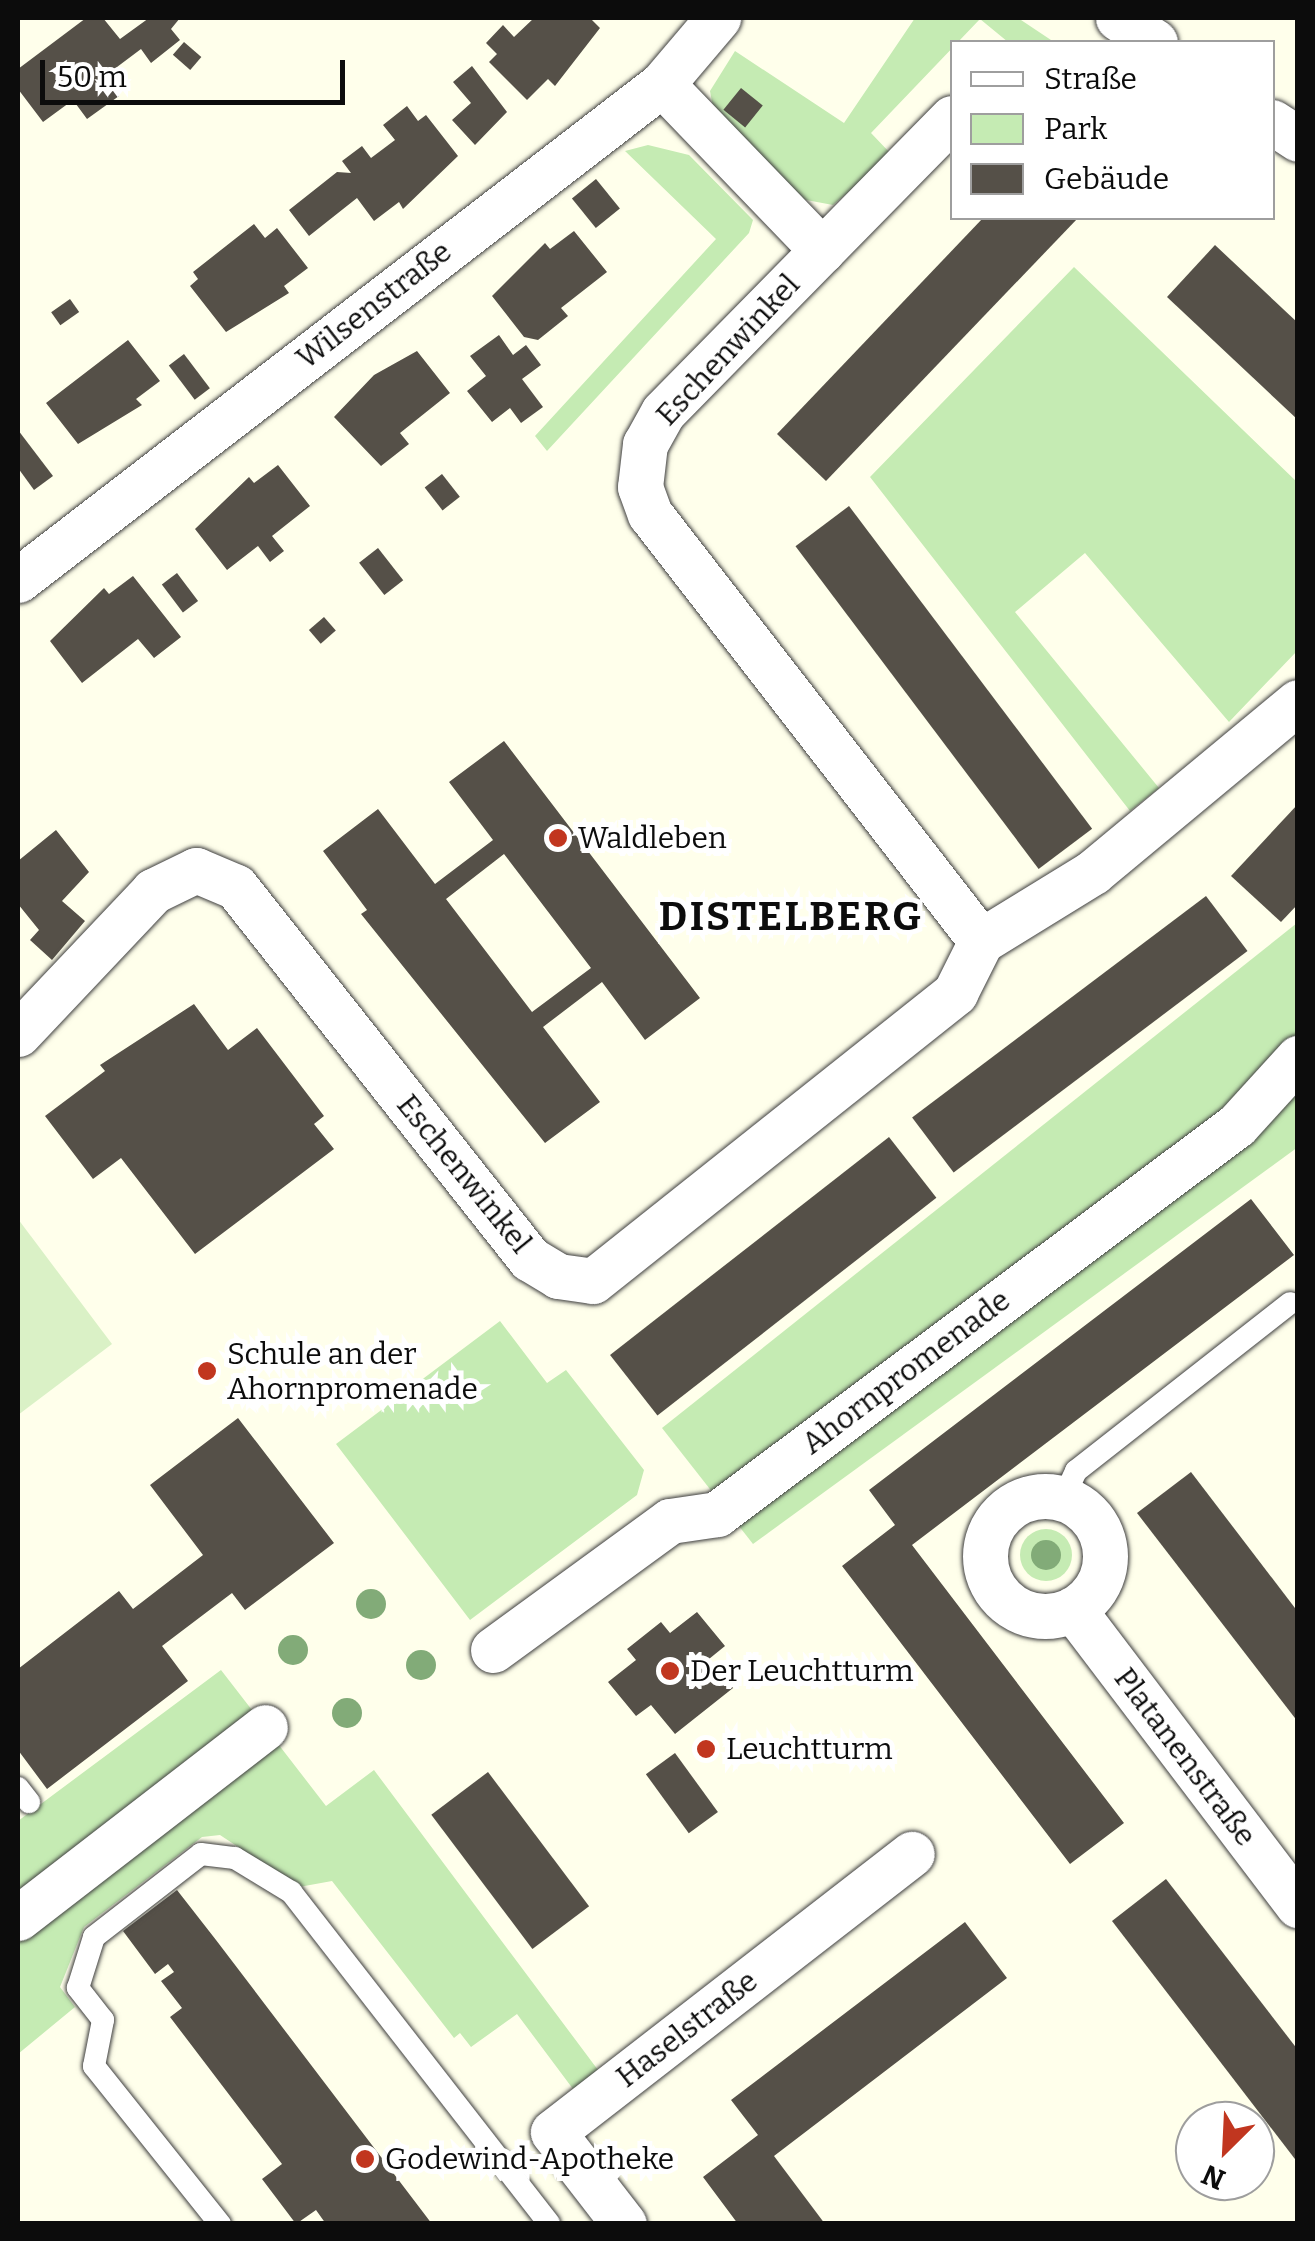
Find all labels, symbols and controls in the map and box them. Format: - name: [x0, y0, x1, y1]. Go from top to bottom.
- scale bar: [45, 40, 350, 102]
- legend: [950, 40, 1275, 220]
- text: 50 m: [57, 59, 127, 95]
- text: Straße: [1044, 61, 1137, 97]
- text: Park: [1044, 111, 1107, 147]
- text: Gebäude: [1044, 161, 1169, 197]
- street label: Wilsenstraße: [290, 233, 458, 377]
- street label: Eschenwinkel: [649, 267, 807, 433]
- place label: Waldleben: [578, 820, 727, 856]
- marker: Waldleben: [547, 827, 569, 849]
- district label: DISTELBERG: [659, 893, 923, 941]
- street label: Eschenwinkel: [389, 1088, 539, 1260]
- street label: Ahornpromenade: [795, 1282, 1017, 1462]
- place label: Schule an der Ahornpromenade: [227, 1336, 478, 1406]
- marker: Schule an der Ahornpromenade: [196, 1360, 218, 1382]
- place label: Der Leuchtturm: [690, 1653, 914, 1689]
- marker: Der Leuchtturm: [659, 1660, 681, 1682]
- street label: Platanenstraße: [1107, 1661, 1263, 1853]
- place label: Leuchtturm: [726, 1731, 892, 1767]
- marker: Leuchtturm: [695, 1738, 717, 1760]
- street label: Haselstraße: [609, 1963, 765, 2095]
- north arrow: [1175, 2101, 1275, 2201]
- place label: Godewind-Apotheke: [385, 2141, 674, 2177]
- marker: Godewind-Apotheke: [354, 2148, 376, 2170]
- text: N: [1197, 2158, 1230, 2197]

